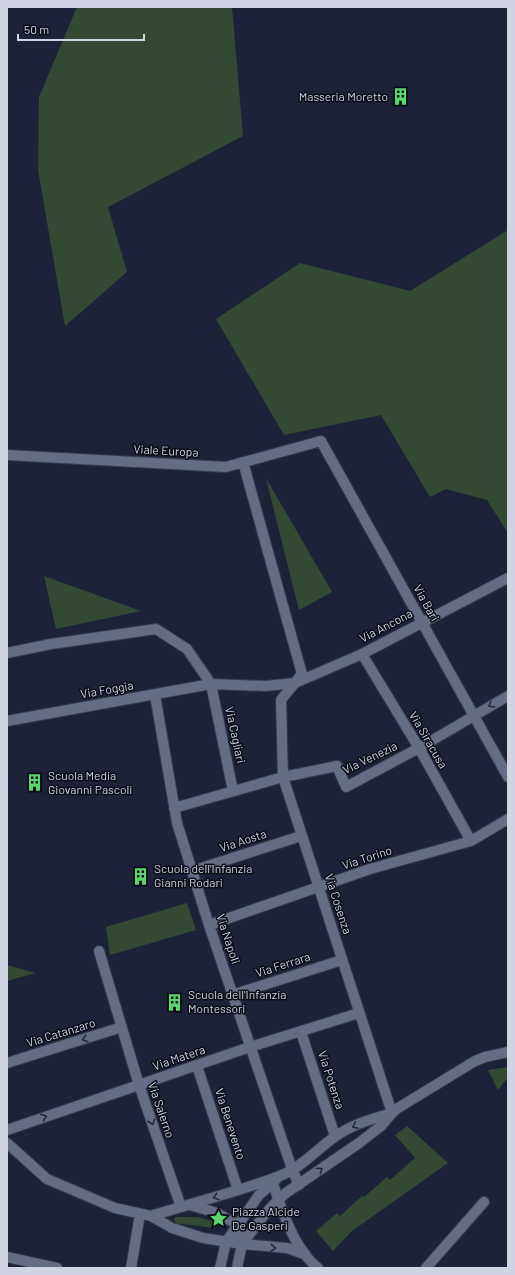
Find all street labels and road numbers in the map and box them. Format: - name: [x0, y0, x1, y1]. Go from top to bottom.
- street label: Viale Europa: [133, 441, 199, 459]
- street label: Via Bari: [411, 582, 443, 623]
- street label: Via Ancona: [357, 605, 414, 645]
- street label: Via Foggia: [79, 677, 134, 701]
- street label: Via Cagliari: [223, 705, 249, 765]
- street label: Via Siracusa: [407, 708, 451, 771]
- street label: Via Venezia: [340, 738, 399, 776]
- street label: Via Aosta: [217, 826, 268, 854]
- street label: Via Torino: [340, 842, 393, 872]
- street label: Via Cosenza: [323, 872, 355, 936]
- street label: Via Napoli: [214, 912, 244, 965]
- street label: Via Ferrara: [254, 949, 312, 979]
- street label: Via Catanzaro: [25, 1015, 97, 1049]
- street label: Via Matera: [151, 1042, 207, 1073]
- street label: Via Potenza: [316, 1049, 348, 1111]
- street label: Via Salerno: [146, 1080, 178, 1139]
- street label: Via Benevento: [213, 1086, 249, 1161]

